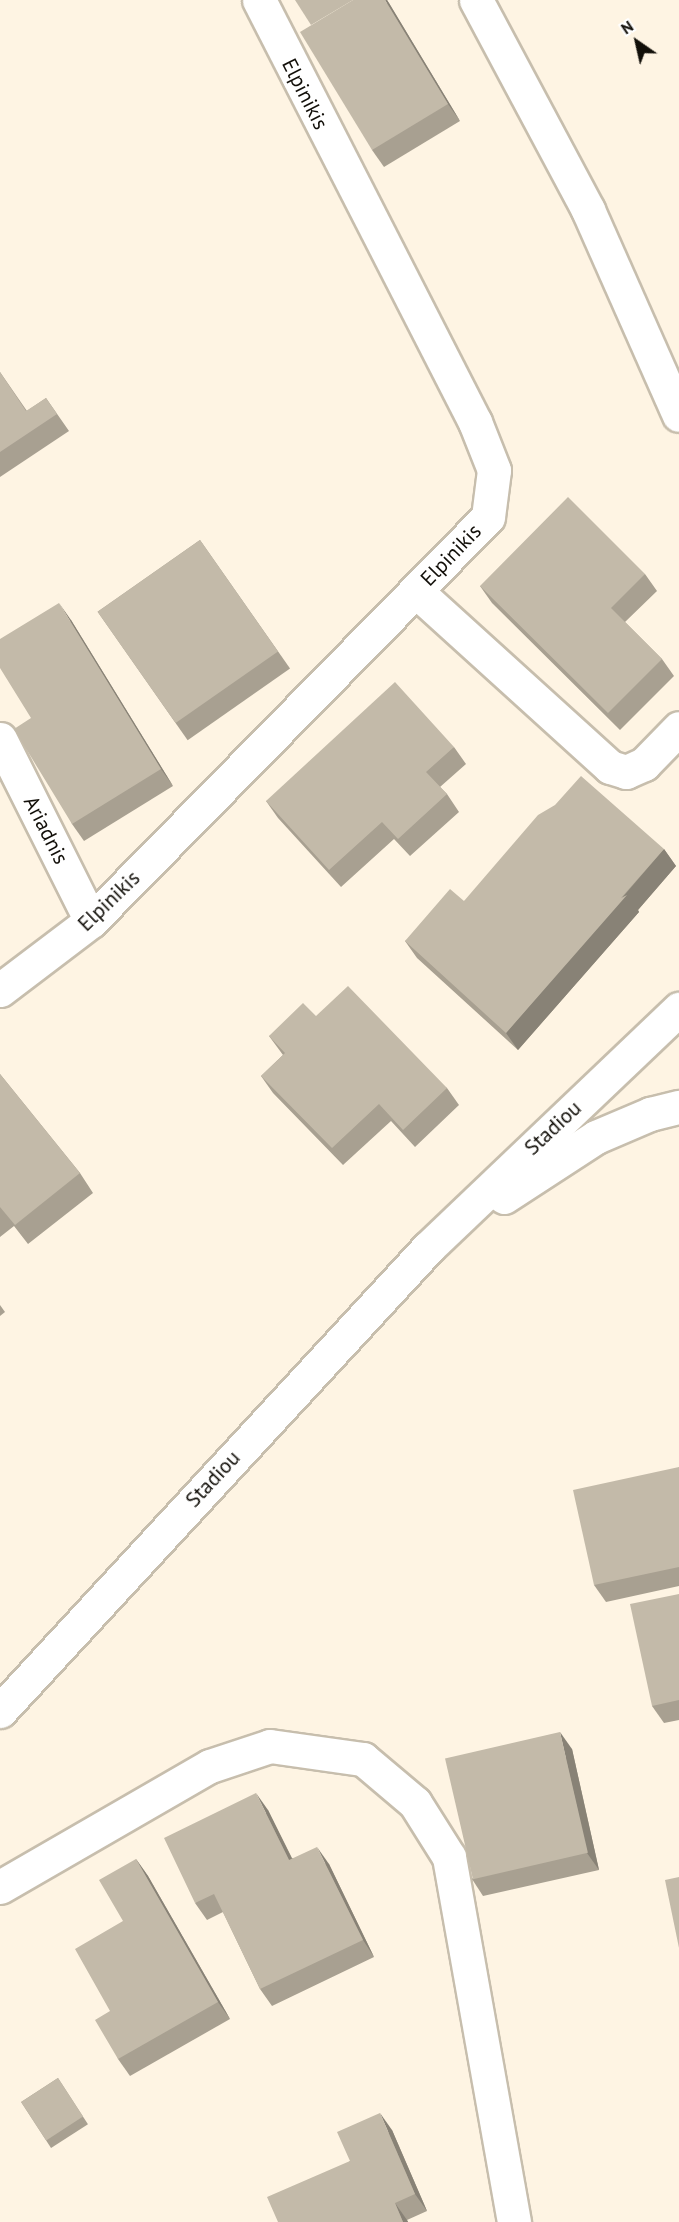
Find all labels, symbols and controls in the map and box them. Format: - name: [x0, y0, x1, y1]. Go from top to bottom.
- north arrow: [607, 12, 667, 72]
- text: N: [617, 16, 637, 38]
- street label: Elpinikis: [277, 54, 333, 134]
- street label: Elpinikis: [416, 519, 486, 591]
- street label: Ariadnis: [18, 792, 74, 868]
- street label: Elpinikis: [73, 866, 145, 936]
- street label: Stadiou: [519, 1096, 587, 1160]
- street label: Stadiou: [181, 1445, 245, 1513]

